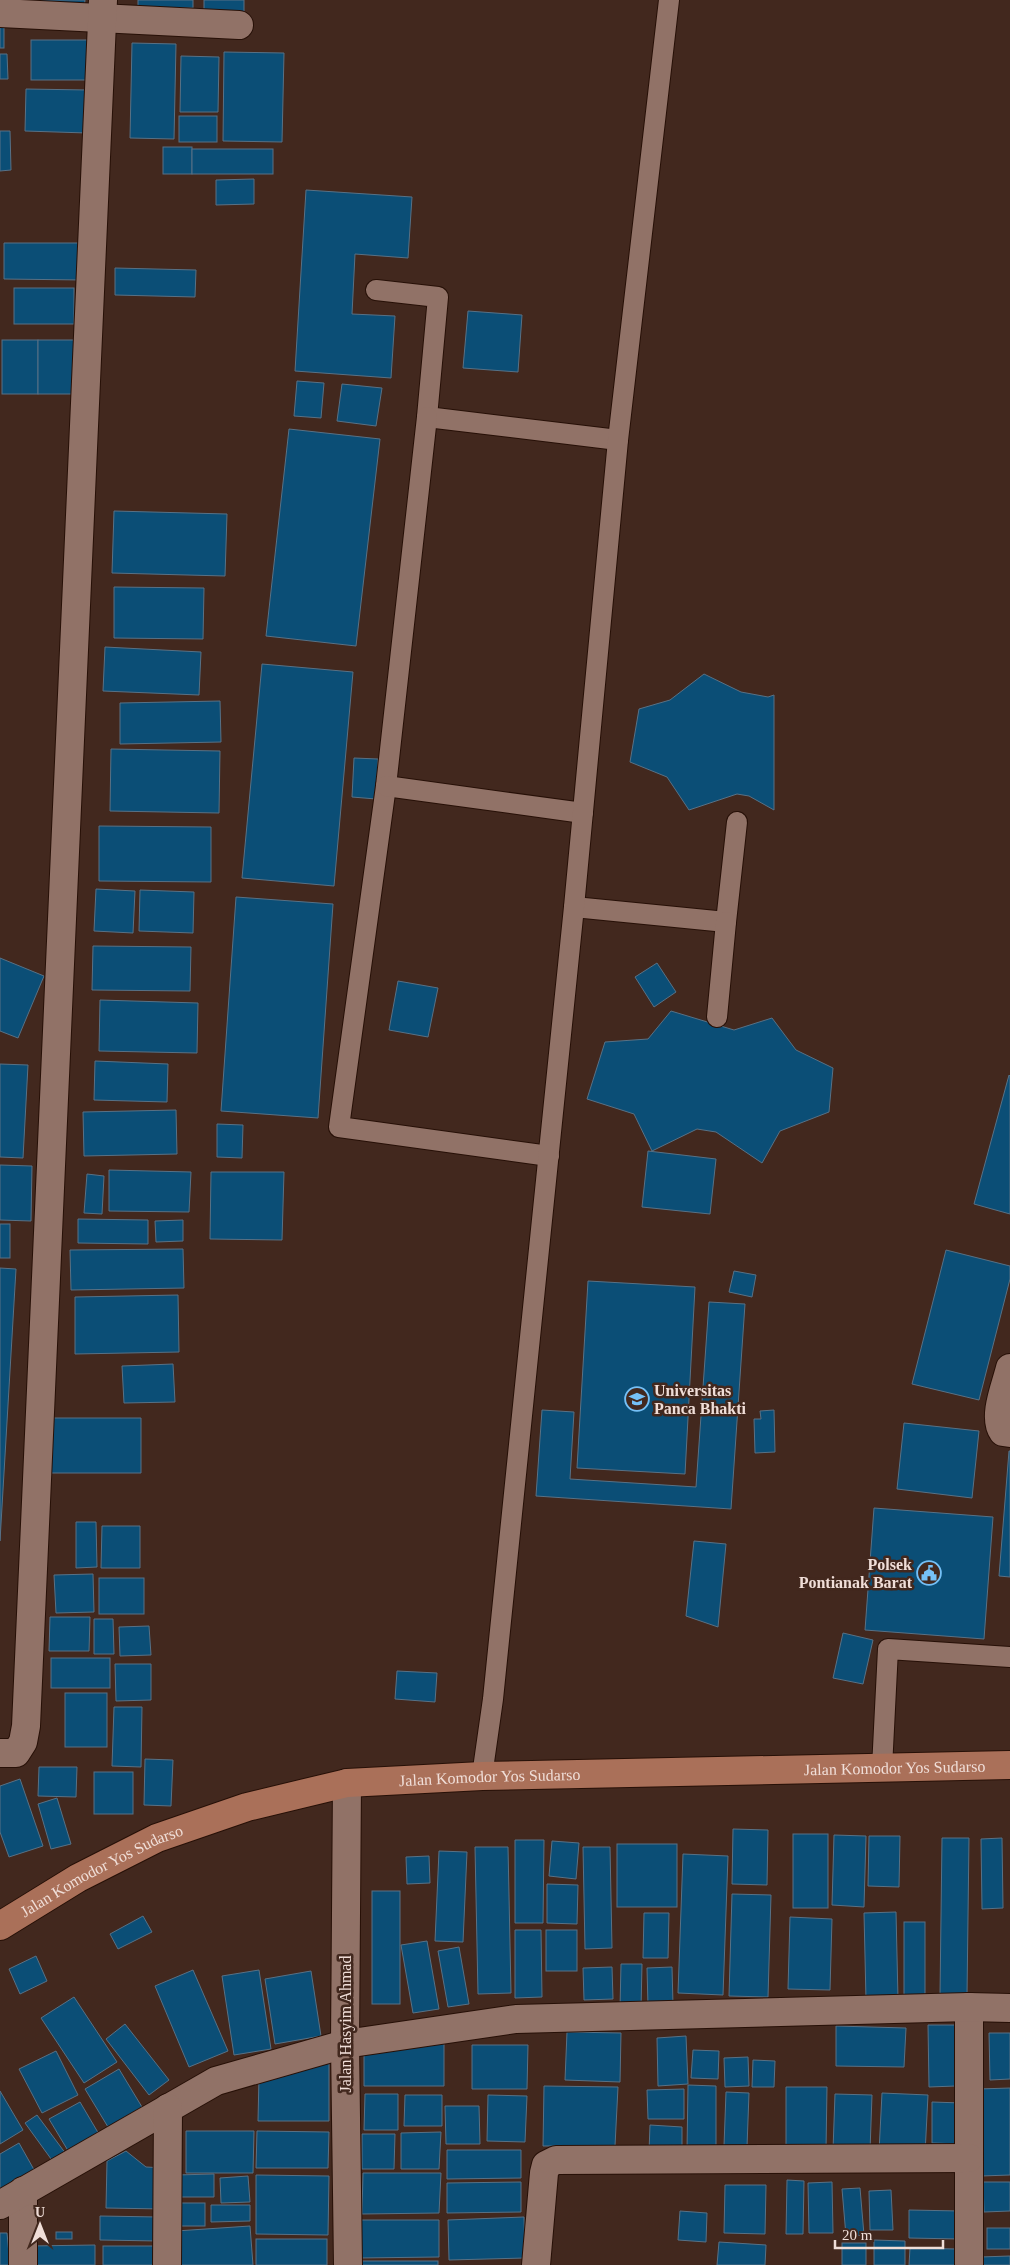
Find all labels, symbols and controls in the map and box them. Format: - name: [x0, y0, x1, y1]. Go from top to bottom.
- place label: Universitas Panca Bhakti: [654, 1382, 747, 1417]
- school or university icon: Universitas Panca Bhakti: [624, 1386, 650, 1412]
- place label: Polsek Pontianak Barat: [799, 1556, 913, 1591]
- public building icon: Polsek Pontianak Barat: [916, 1560, 942, 1586]
- street label: Jalan Komodor Yos Sudarso: [804, 1758, 985, 1778]
- street label: Jalan Komodor Yos Sudarso: [399, 1766, 581, 1789]
- street label: Jalan Komodor Yos Sudarso: [17, 1822, 185, 1920]
- street label: Jalan Hasyim Ahmad: [337, 1956, 355, 2092]
- north arrow: [15, 2200, 65, 2250]
- text: U: [35, 2205, 45, 2220]
- scale bar: [835, 2218, 942, 2250]
- text: 20 m: [842, 2227, 873, 2243]

